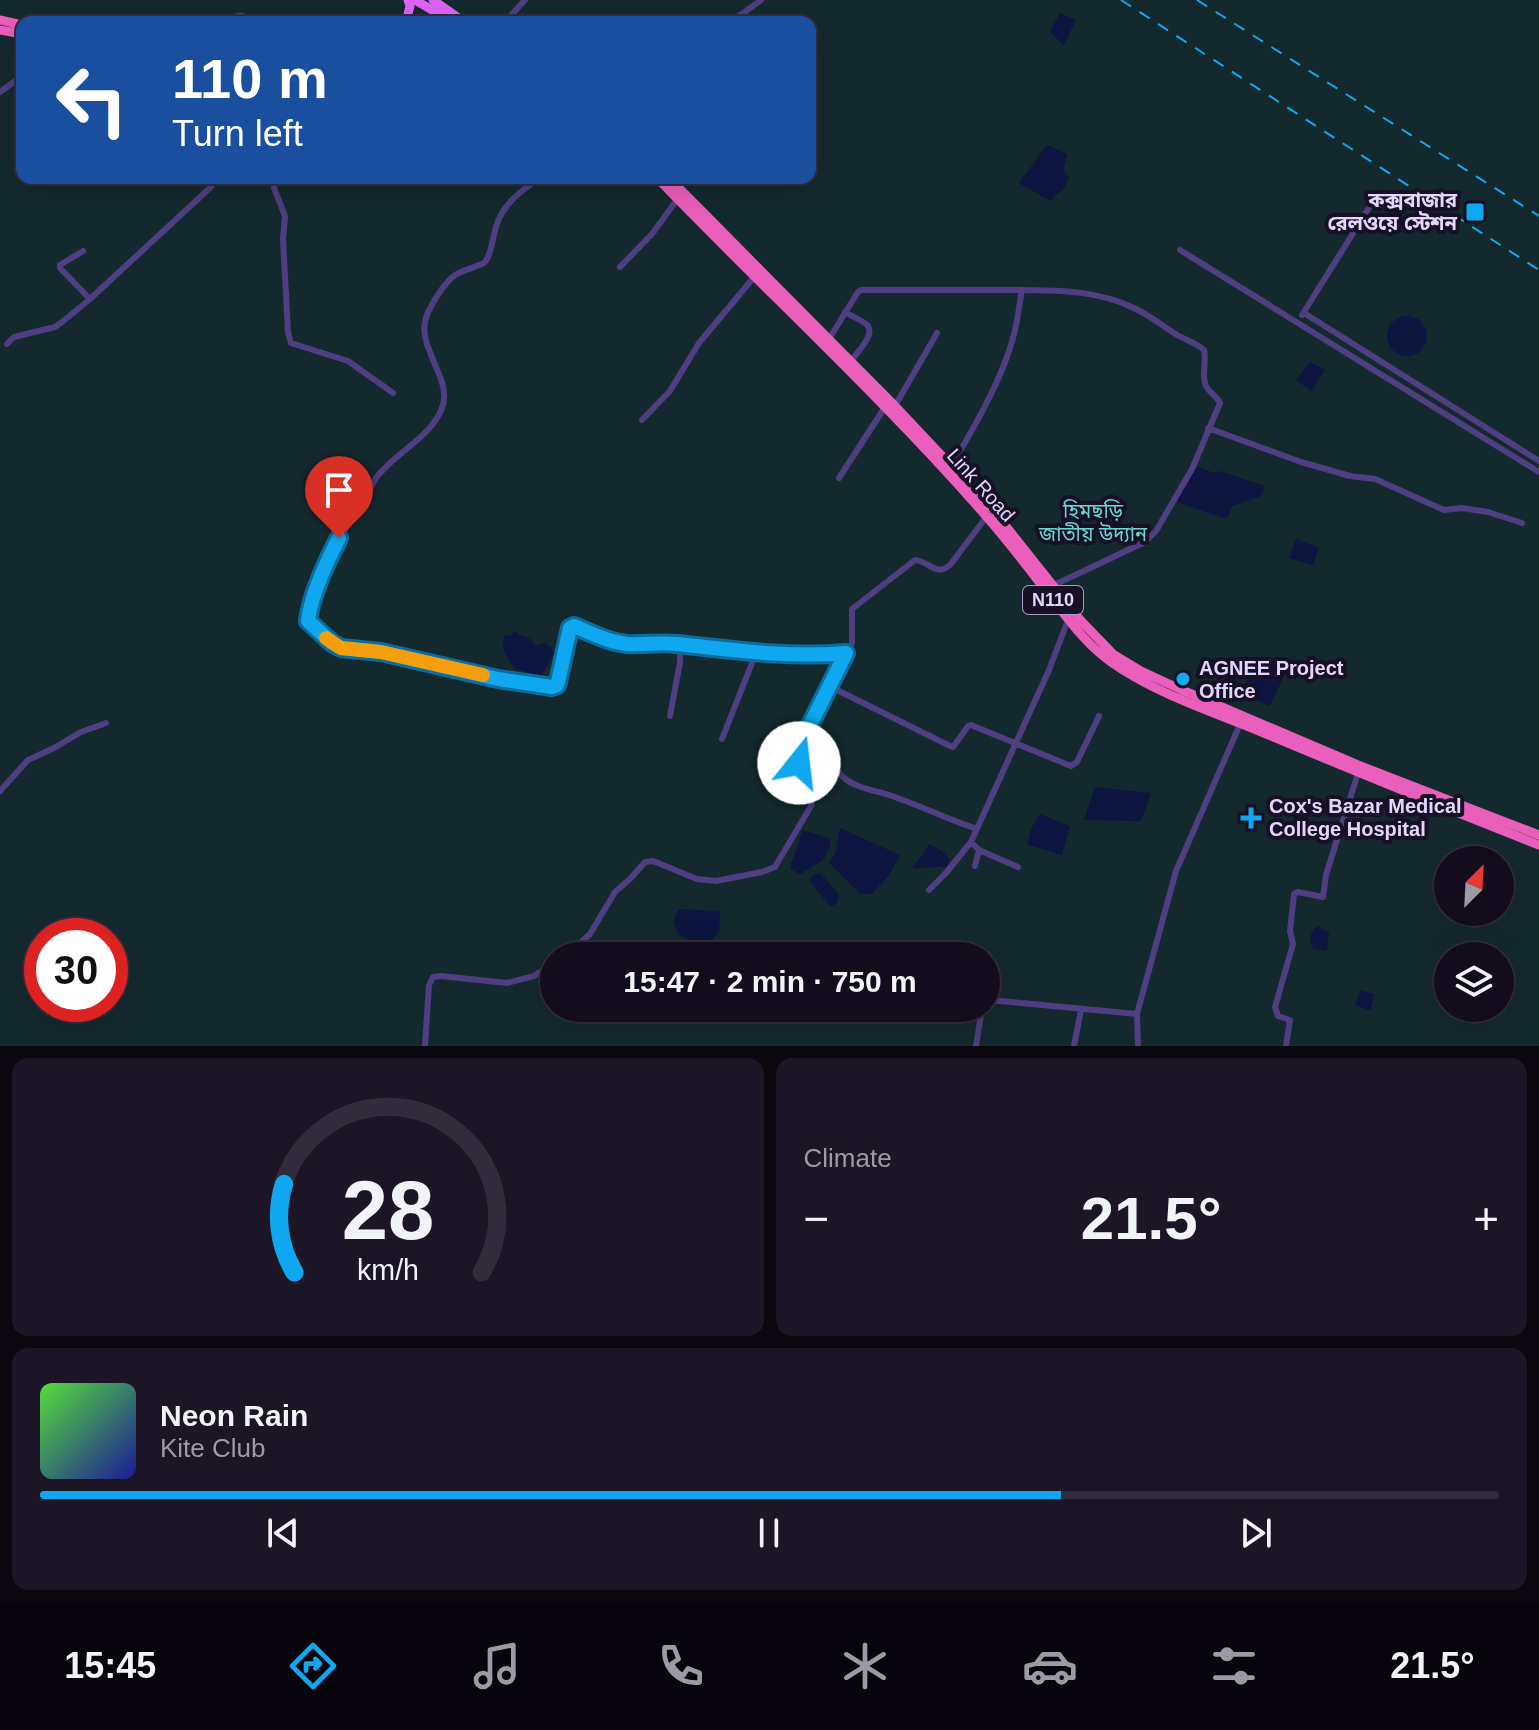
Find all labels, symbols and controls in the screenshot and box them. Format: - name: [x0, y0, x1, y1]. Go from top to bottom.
- text: 110 m: [172, 47, 328, 110]
- icon: left: [40, 48, 144, 152]
- text: Turn left: [172, 113, 303, 154]
- place label: কক্সবাজার রেলওয়ে স্টেশন: [1328, 189, 1458, 234]
- marker: কক্সবাজার রেলওয়ে স্টেশন: [1464, 201, 1486, 223]
- street label: Link Road: [943, 444, 1019, 526]
- pin: [305, 456, 373, 538]
- icon: arrive: [317, 468, 361, 512]
- park label: হিমছড়ি জাতীয় উদ্যান: [1038, 499, 1148, 545]
- road number: N110: [1023, 586, 1083, 614]
- place label: AGNEE Project Office: [1199, 657, 1344, 702]
- marker: AGNEE Project Office: [1174, 670, 1192, 688]
- position arrow: [757, 721, 841, 805]
- place label: Cox's Bazar Medical College Hospital: [1269, 795, 1462, 840]
- marker: Cox's Bazar Medical College Hospital: [1240, 807, 1262, 829]
- north arrow: [1434, 846, 1514, 926]
- map controls: [1434, 846, 1514, 1022]
- speed limit sign: 30: [24, 918, 128, 1022]
- button: layers: [1434, 942, 1514, 1022]
- text: 15:47 · 2 min · 750 m: [623, 965, 917, 998]
- text: Climate: [804, 1143, 892, 1173]
- text: 28: [341, 1164, 434, 1257]
- text: 21.5°: [1081, 1185, 1222, 1252]
- text: −: [804, 1194, 829, 1243]
- text: +: [1473, 1194, 1499, 1243]
- text: km/h: [357, 1254, 419, 1286]
- text: Neon Rain: [160, 1399, 308, 1432]
- text: Kite Club: [160, 1433, 266, 1463]
- icon: previous: [261, 1511, 305, 1555]
- icon: pause: [747, 1511, 791, 1555]
- icon: next: [1234, 1511, 1278, 1555]
- icon: directions: [285, 1638, 341, 1694]
- icon: music: [469, 1638, 525, 1694]
- icon: phone: [653, 1638, 709, 1694]
- icon: climate: [837, 1638, 893, 1694]
- icon: car: [1022, 1638, 1078, 1694]
- icon: filters: [1206, 1638, 1262, 1694]
- text: 15:45: [64, 1645, 156, 1686]
- text: 21.5°: [1390, 1645, 1475, 1686]

